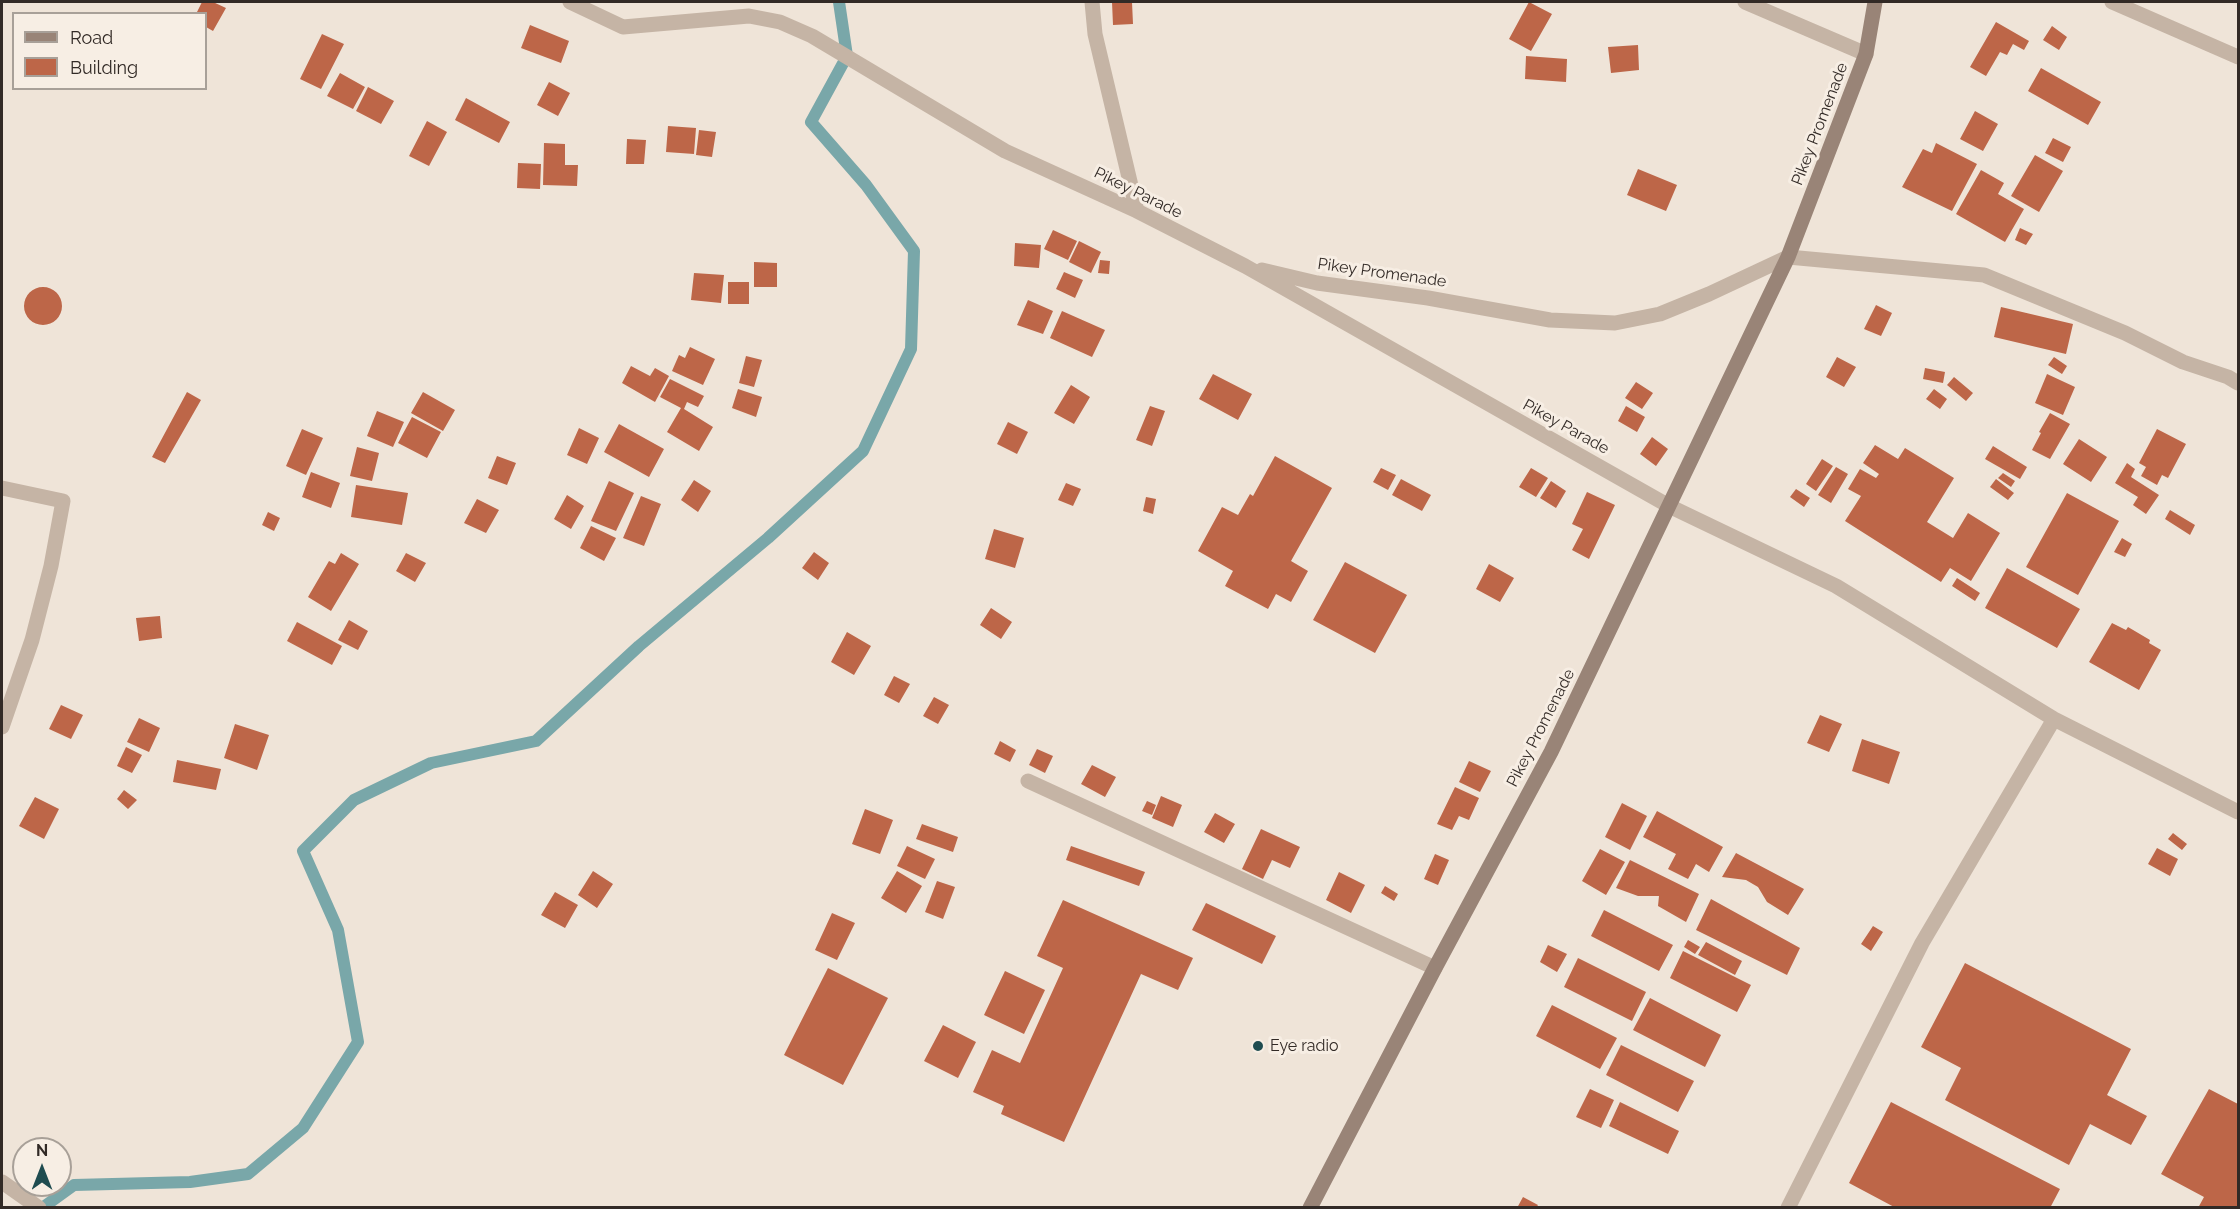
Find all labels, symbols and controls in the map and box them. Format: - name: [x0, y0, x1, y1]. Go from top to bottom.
- legend: [12, 12, 207, 90]
- text: Road: [70, 27, 113, 48]
- text: Building: [70, 57, 138, 78]
- street label: Pikey Promenade: [1788, 60, 1852, 188]
- street label: Pikey Parade: [1091, 163, 1185, 223]
- street label: Pikey Promenade: [1316, 254, 1448, 292]
- street label: Pikey Parade: [1520, 395, 1612, 459]
- street label: Pikey Promenade: [1503, 666, 1579, 790]
- place label: Eye radio: [1270, 1036, 1339, 1056]
- marker: Eye radio: [1251, 1039, 1265, 1053]
- north arrow: [12, 1137, 72, 1197]
- text: N: [36, 1141, 48, 1160]

